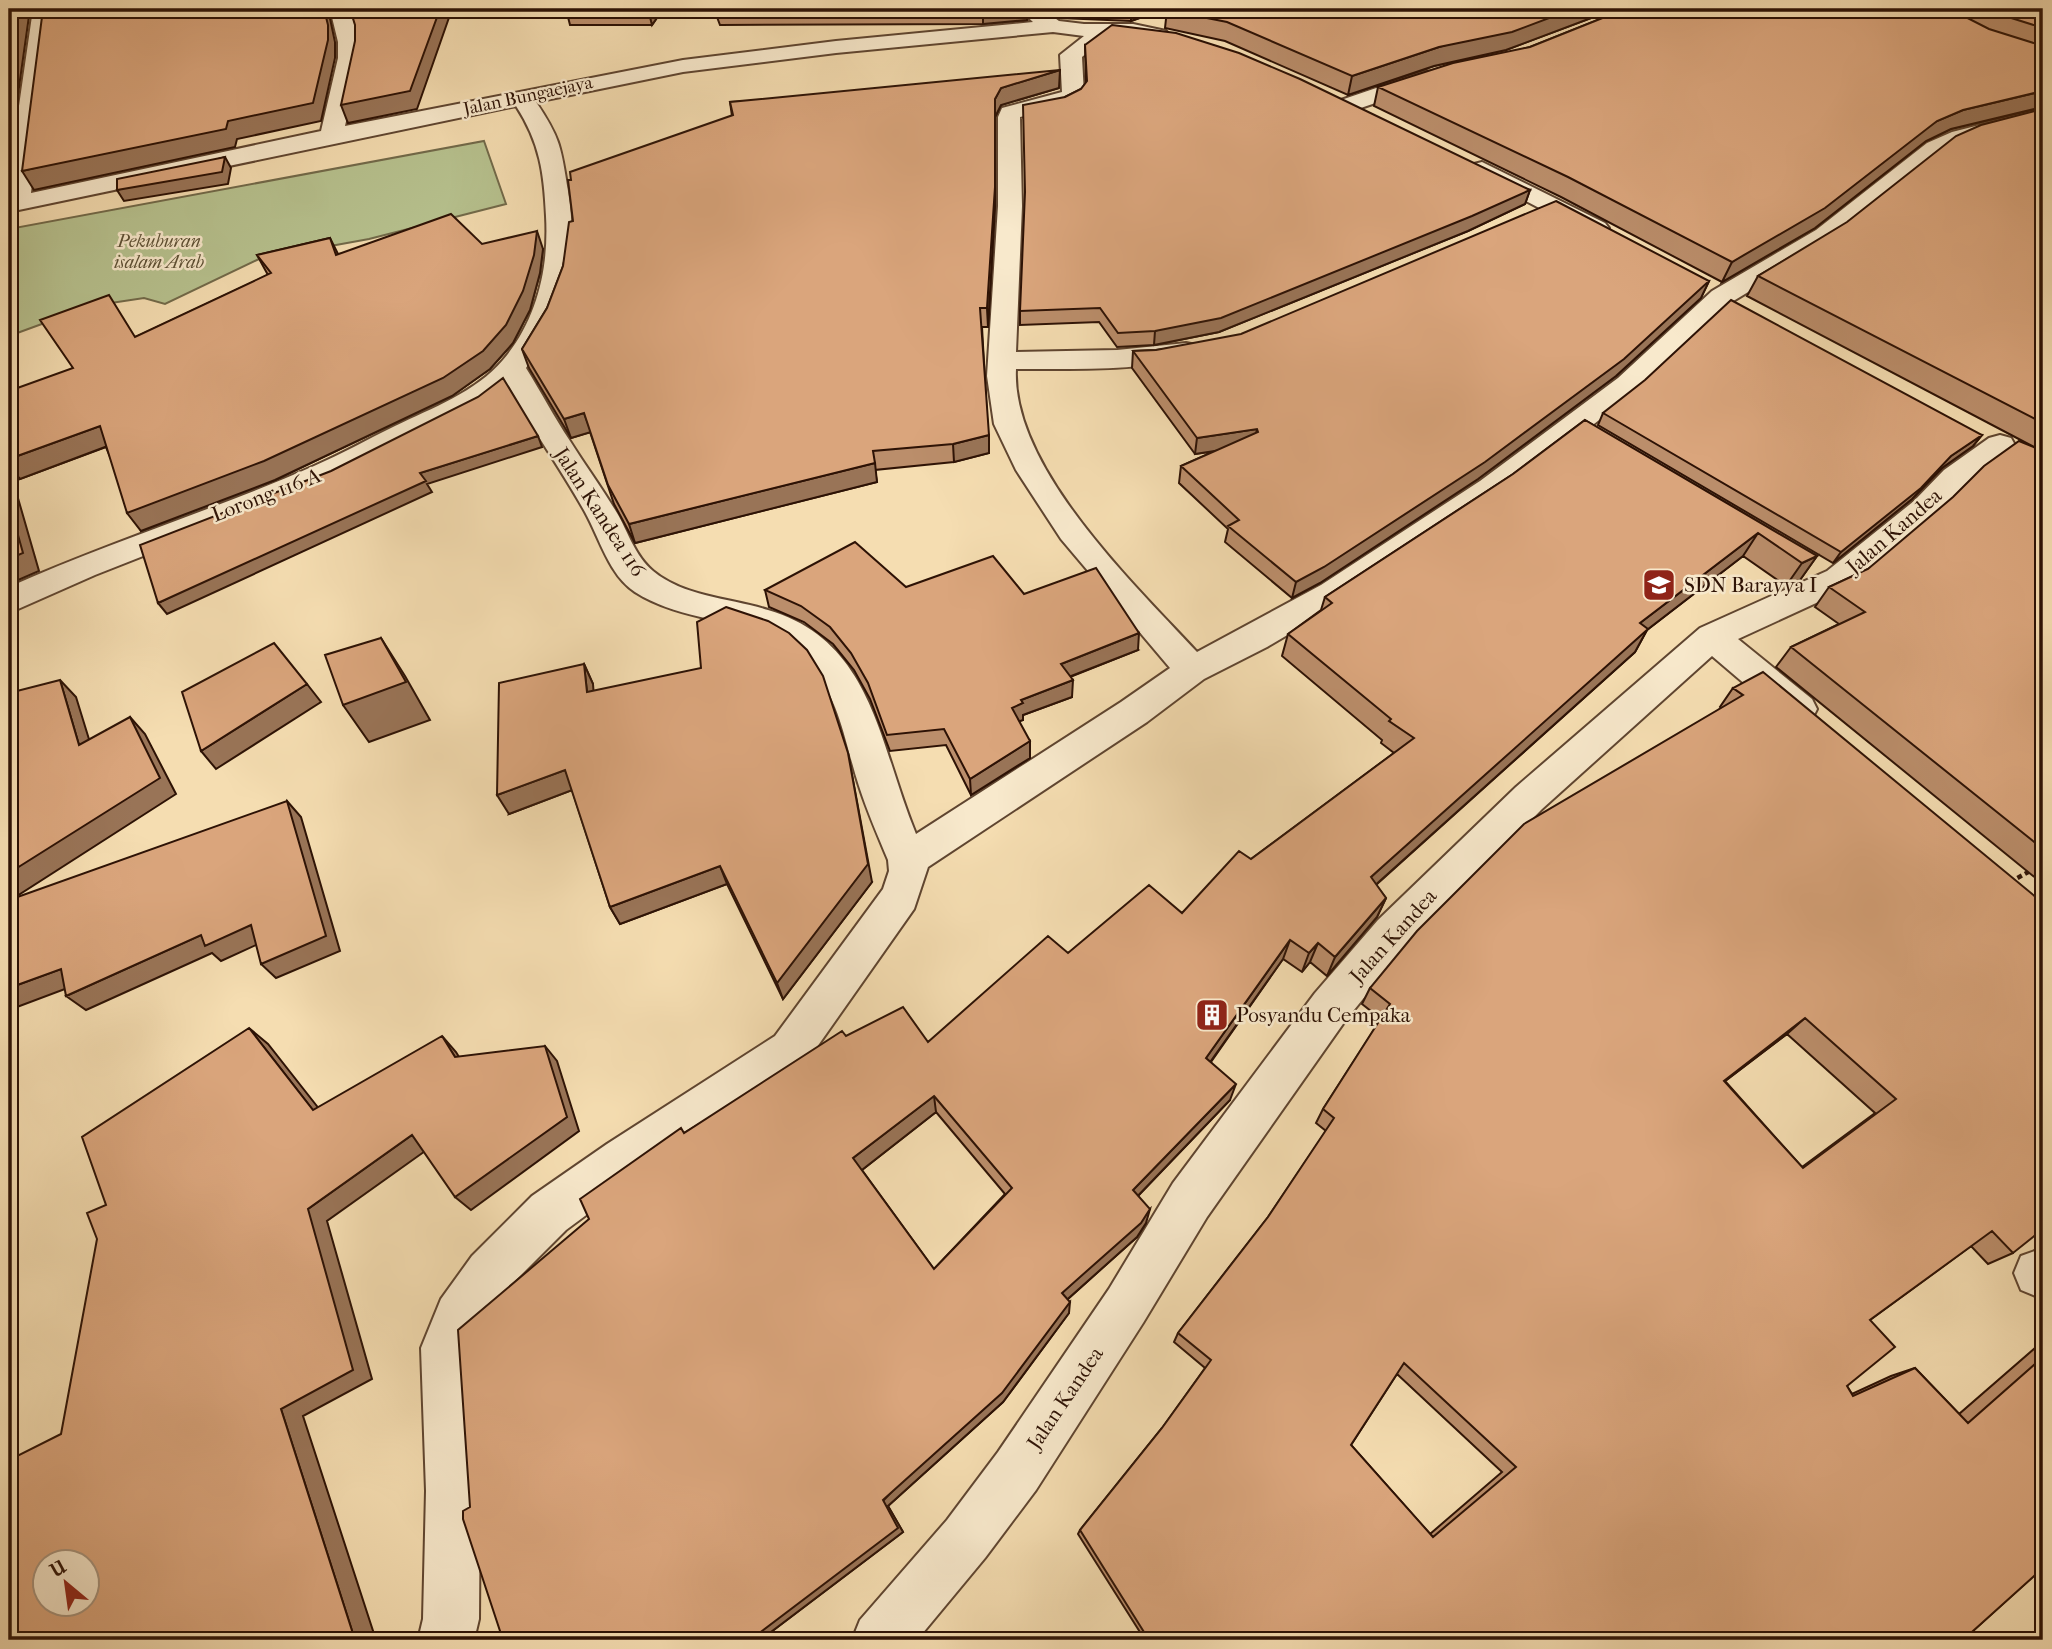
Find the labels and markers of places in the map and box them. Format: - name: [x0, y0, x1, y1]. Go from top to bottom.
- school or university icon: SDN Barayya I: [1640, 566, 1678, 604]
- place label: SDN Barayya I: [1684, 573, 1817, 597]
- building icon: Posyandu Cempaka: [1193, 996, 1231, 1034]
- place label: Posyandu Cempaka: [1236, 1003, 1411, 1027]

